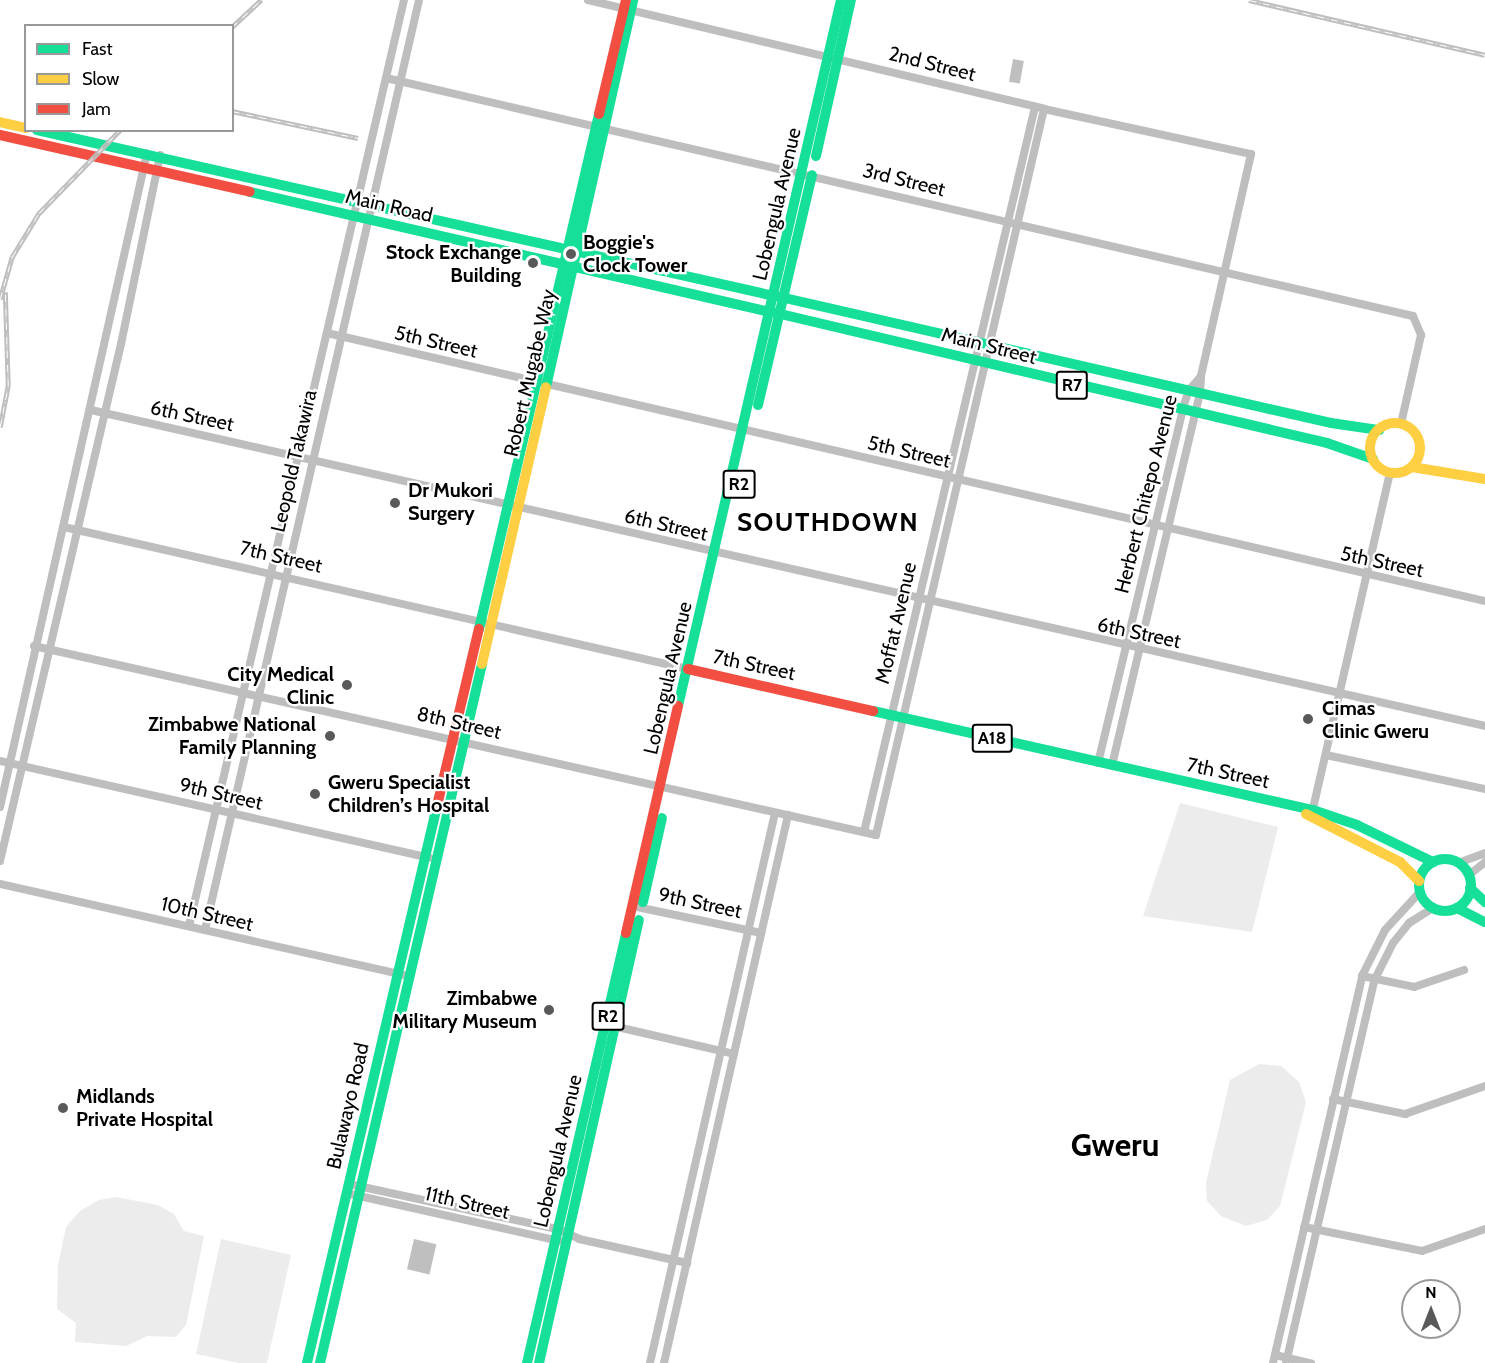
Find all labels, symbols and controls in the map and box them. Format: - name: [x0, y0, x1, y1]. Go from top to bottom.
- legend: [24, 24, 234, 132]
- text: Fast: [82, 38, 113, 60]
- street label: 2nd Street: [886, 42, 978, 86]
- text: Slow: [82, 68, 119, 90]
- text: Jam: [82, 98, 111, 120]
- street label: Lobengula Avenue: [748, 125, 806, 283]
- street label: 3rd Street: [860, 158, 948, 202]
- street label: Main Road: [343, 184, 435, 228]
- place label: Boggie's Clock Tower: [583, 231, 687, 278]
- place label: Stock Exchange Building: [386, 240, 521, 287]
- marker: Boggie's Clock Tower: [564, 247, 578, 261]
- marker: Stock Exchange Building: [526, 256, 540, 270]
- street label: Robert Mugabe Way: [499, 287, 561, 459]
- street label: 5th Street: [392, 321, 480, 363]
- street label: Main Street: [939, 323, 1039, 369]
- road number: R7: [1056, 370, 1088, 400]
- street label: Leopold Takawira: [266, 388, 322, 534]
- street label: Herbert Chitepo Avenue: [1110, 392, 1182, 596]
- street label: 6th Street: [148, 395, 236, 437]
- street label: 5th Street: [865, 431, 953, 473]
- road number: R2: [722, 469, 756, 499]
- place label: Dr Mukori Surgery: [408, 479, 493, 526]
- marker: Dr Mukori Surgery: [386, 494, 404, 512]
- street label: 6th Street: [622, 504, 710, 546]
- district label: SOUTHDOWN: [737, 507, 919, 539]
- street label: 7th Street: [238, 536, 324, 578]
- street label: 5th Street: [1338, 541, 1426, 583]
- street label: Moffat Avenue: [870, 560, 922, 686]
- street label: Lobengula Avenue: [639, 599, 697, 757]
- street label: 6th Street: [1095, 612, 1183, 654]
- street label: 7th Street: [711, 645, 797, 685]
- place label: City Medical Clinic: [227, 662, 334, 709]
- marker: City Medical Clinic: [338, 676, 356, 694]
- place label: Cimas Clinic Gweru: [1322, 696, 1429, 743]
- street label: 8th Street: [415, 702, 503, 744]
- marker: Cimas Clinic Gweru: [1299, 710, 1317, 728]
- place label: Zimbabwe National Family Planning: [148, 712, 316, 759]
- road number: A18: [971, 723, 1013, 753]
- marker: Zimbabwe National Family Planning: [321, 727, 339, 745]
- street label: 7th Street: [1185, 753, 1271, 793]
- place label: Gweru Specialist Children’s Hospital: [328, 771, 489, 818]
- street label: 9th Street: [177, 773, 265, 815]
- marker: Gweru Specialist Children’s Hospital: [306, 785, 324, 803]
- street label: 9th Street: [656, 882, 744, 924]
- street label: 10th Street: [159, 892, 255, 936]
- place label: Zimbabwe Military Museum: [392, 987, 537, 1034]
- road number: R2: [592, 1001, 624, 1031]
- marker: Zimbabwe Military Museum: [542, 1003, 556, 1017]
- street label: Bulawayo Road: [322, 1041, 374, 1171]
- street label: Lobengula Avenue: [529, 1072, 587, 1230]
- place label: Midlands Private Hospital: [76, 1084, 213, 1131]
- marker: Midlands Private Hospital: [54, 1099, 72, 1117]
- district label: Gweru: [1071, 1126, 1159, 1164]
- street label: 11th Street: [422, 1182, 512, 1224]
- north arrow: [1401, 1279, 1461, 1339]
- text: N: [1425, 1283, 1437, 1302]

